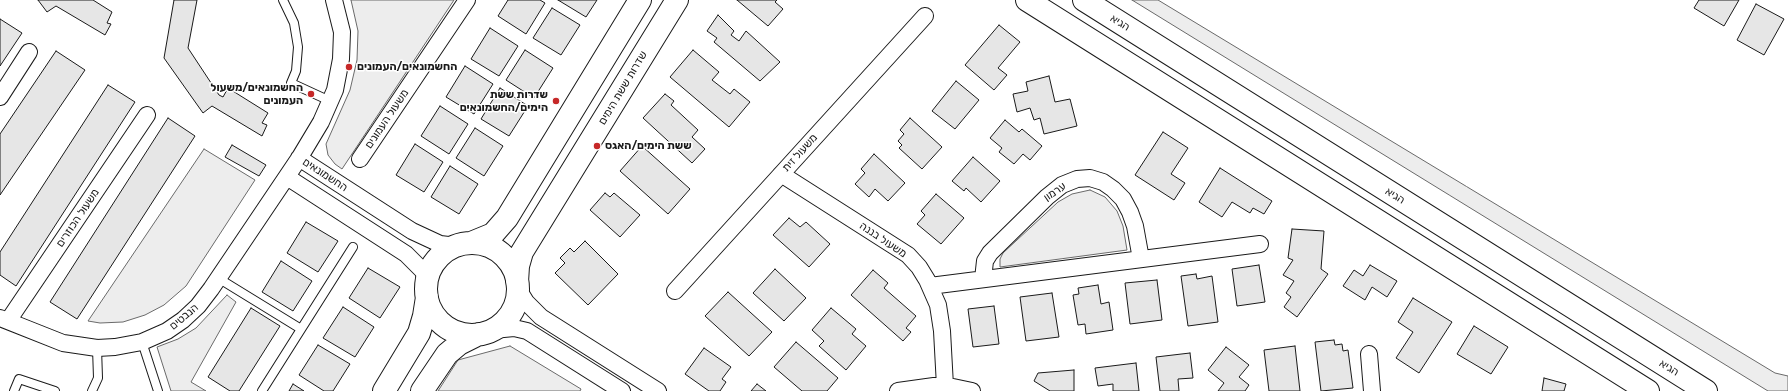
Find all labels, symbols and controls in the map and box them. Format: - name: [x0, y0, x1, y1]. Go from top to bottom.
- street label: הגיא: [1108, 12, 1132, 34]
- street label: שדרות ששת הימים: [596, 49, 650, 127]
- place label: החשמונאים/העמונים: [357, 60, 457, 74]
- marker: החשמונאים/העמונים: [344, 62, 354, 72]
- place label: החשמונאים/משעול העמונים: [211, 81, 303, 107]
- street label: משעול העמונים: [362, 87, 412, 151]
- place label: שדרות ששת הימים/החשמונאים: [460, 88, 548, 114]
- marker: החשמונאים/משעול העמונים: [306, 89, 316, 99]
- marker: שדרות ששת הימים/החשמונאים: [551, 96, 561, 106]
- street label: משעול זית: [780, 131, 820, 175]
- place label: ששת הימים/האגס: [605, 139, 692, 153]
- marker: ששת הימים/האגס: [592, 141, 602, 151]
- street label: החשמונאים: [300, 155, 350, 195]
- street label: ערמון: [1041, 180, 1069, 204]
- street label: הגיא: [1383, 185, 1407, 207]
- street label: משעול הכוזרים: [54, 186, 102, 250]
- street label: משעול בננה: [857, 219, 909, 261]
- street label: הנבטים: [167, 301, 201, 333]
- street label: הגיא: [1657, 357, 1681, 379]

